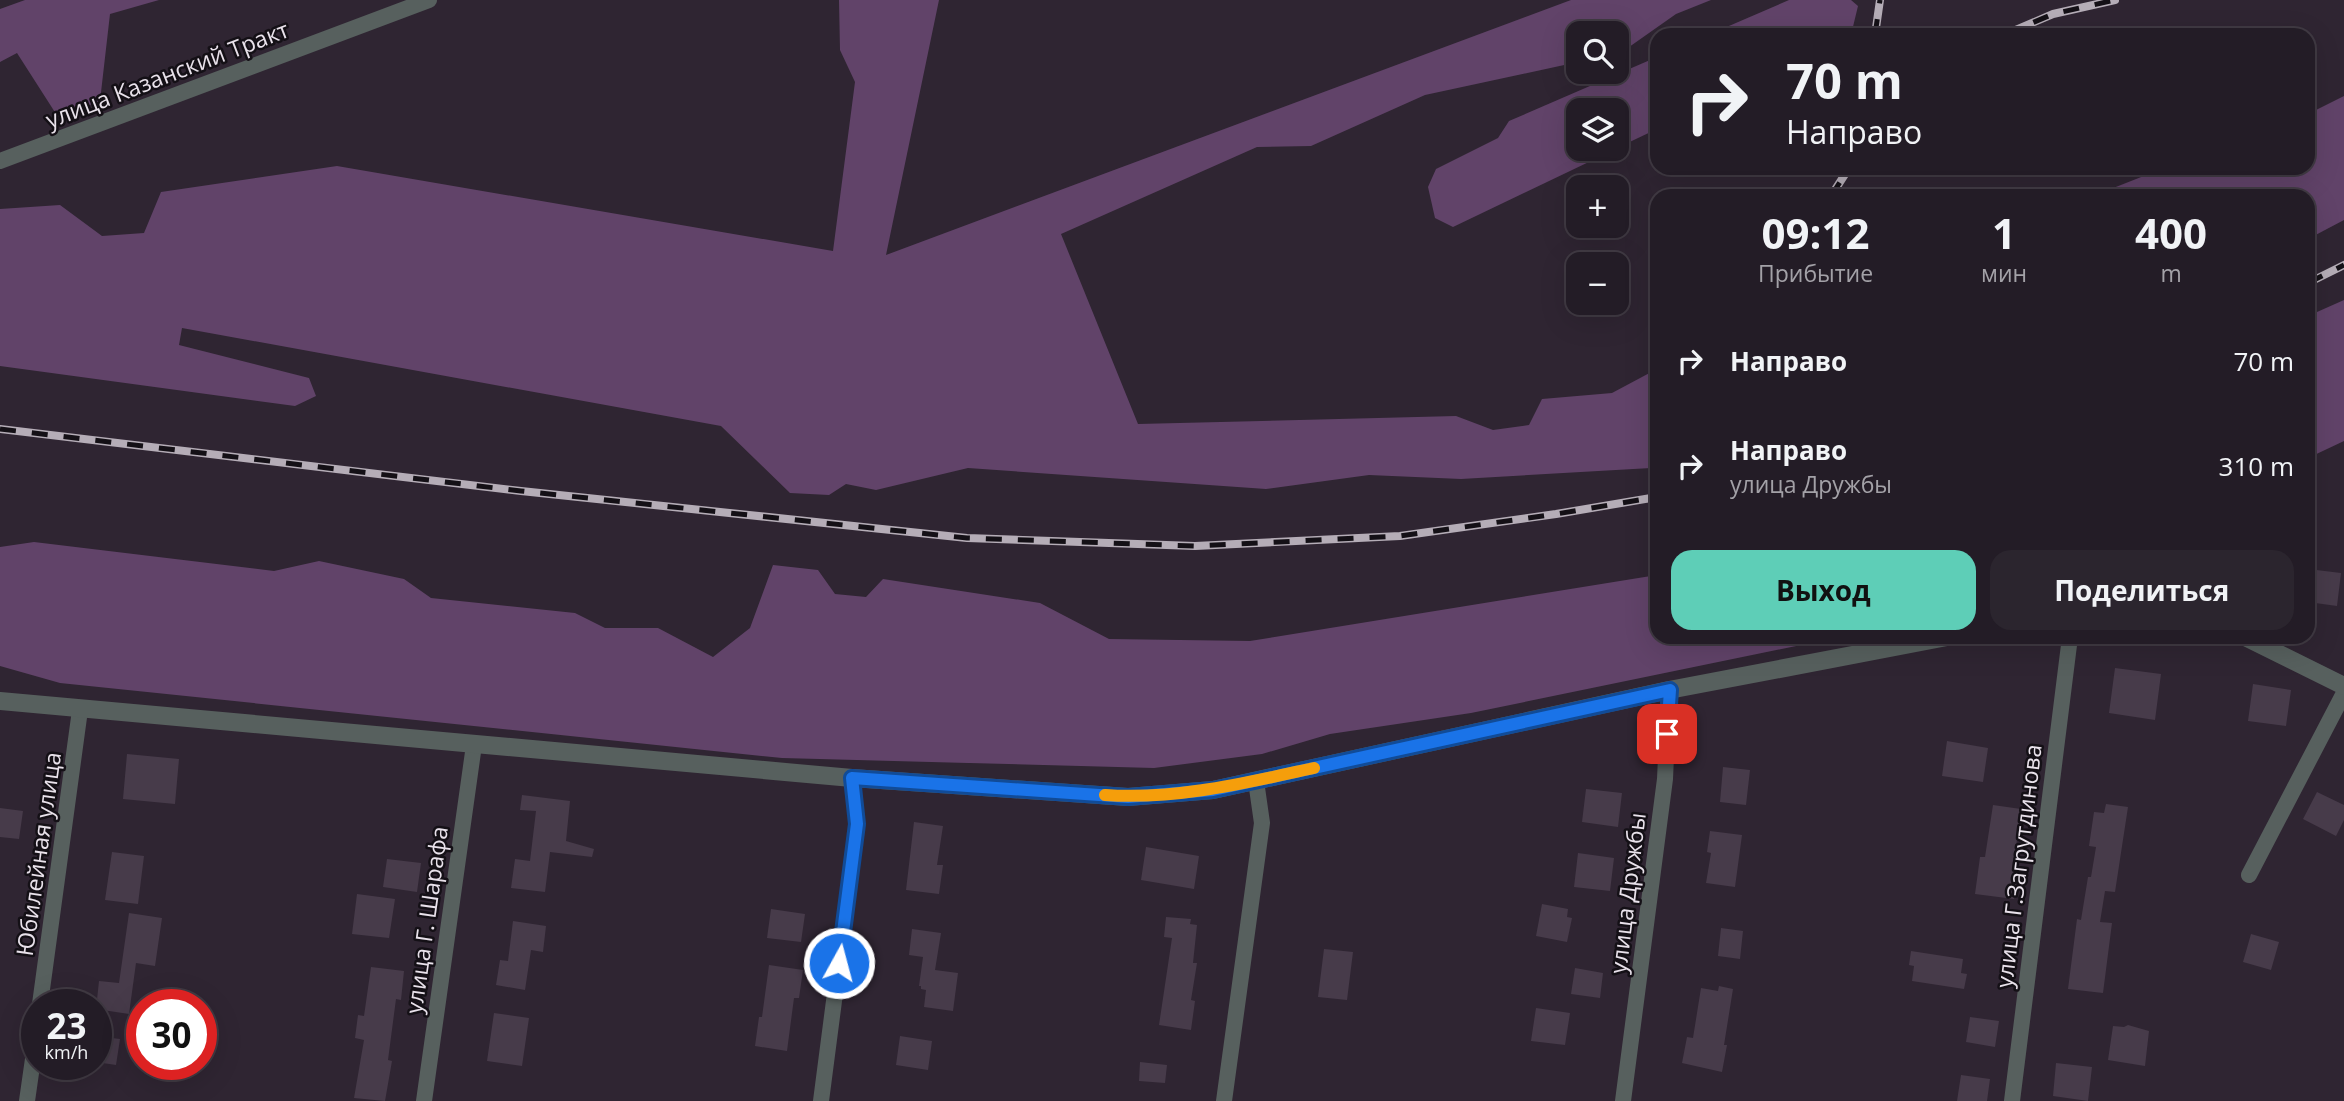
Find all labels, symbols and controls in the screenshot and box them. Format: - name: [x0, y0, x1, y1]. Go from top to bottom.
- street label: улица Казанский Тракт: [41, 13, 293, 135]
- map controls: [1566, 21, 1629, 315]
- button: search: [1566, 21, 1629, 84]
- text: 70 m: [1786, 47, 1903, 113]
- icon: right: [1671, 56, 1762, 147]
- button: layers: [1566, 98, 1629, 161]
- text: Направо: [1786, 110, 1922, 153]
- button: +: [1566, 175, 1629, 238]
- text: 09:12: [1761, 204, 1870, 261]
- text: 1: [1992, 204, 2016, 261]
- text: 400: [2135, 204, 2207, 261]
- button: −: [1566, 252, 1629, 315]
- text: Прибытие: [1758, 257, 1873, 289]
- text: мин: [1981, 257, 2027, 289]
- text: m: [2160, 257, 2182, 289]
- icon: right: [1671, 342, 1709, 380]
- text: Направо: [1730, 343, 1847, 379]
- text: 70 m: [2233, 343, 2294, 379]
- text: Направо: [1730, 432, 1847, 468]
- icon: right: [1671, 447, 1709, 485]
- text: 310 m: [2219, 448, 2294, 484]
- text: улица Дружбы: [1730, 468, 1892, 500]
- button: Выход: [1671, 550, 1976, 630]
- button: Поделиться: [1990, 550, 2294, 630]
- pin: [1637, 704, 1697, 764]
- icon: arrive: [1648, 715, 1686, 753]
- street label: улица Г.Загрутдинова: [1987, 742, 2049, 990]
- street label: Юбилейная улица: [8, 750, 68, 958]
- street label: улица Дружбы: [1601, 811, 1653, 975]
- street label: улица Г. Шарафа: [397, 824, 455, 1016]
- position arrow: [802, 926, 876, 1000]
- speed limit sign: 30: [126, 989, 217, 1080]
- text: 23: [46, 1002, 87, 1049]
- text: km/h: [45, 1040, 88, 1064]

